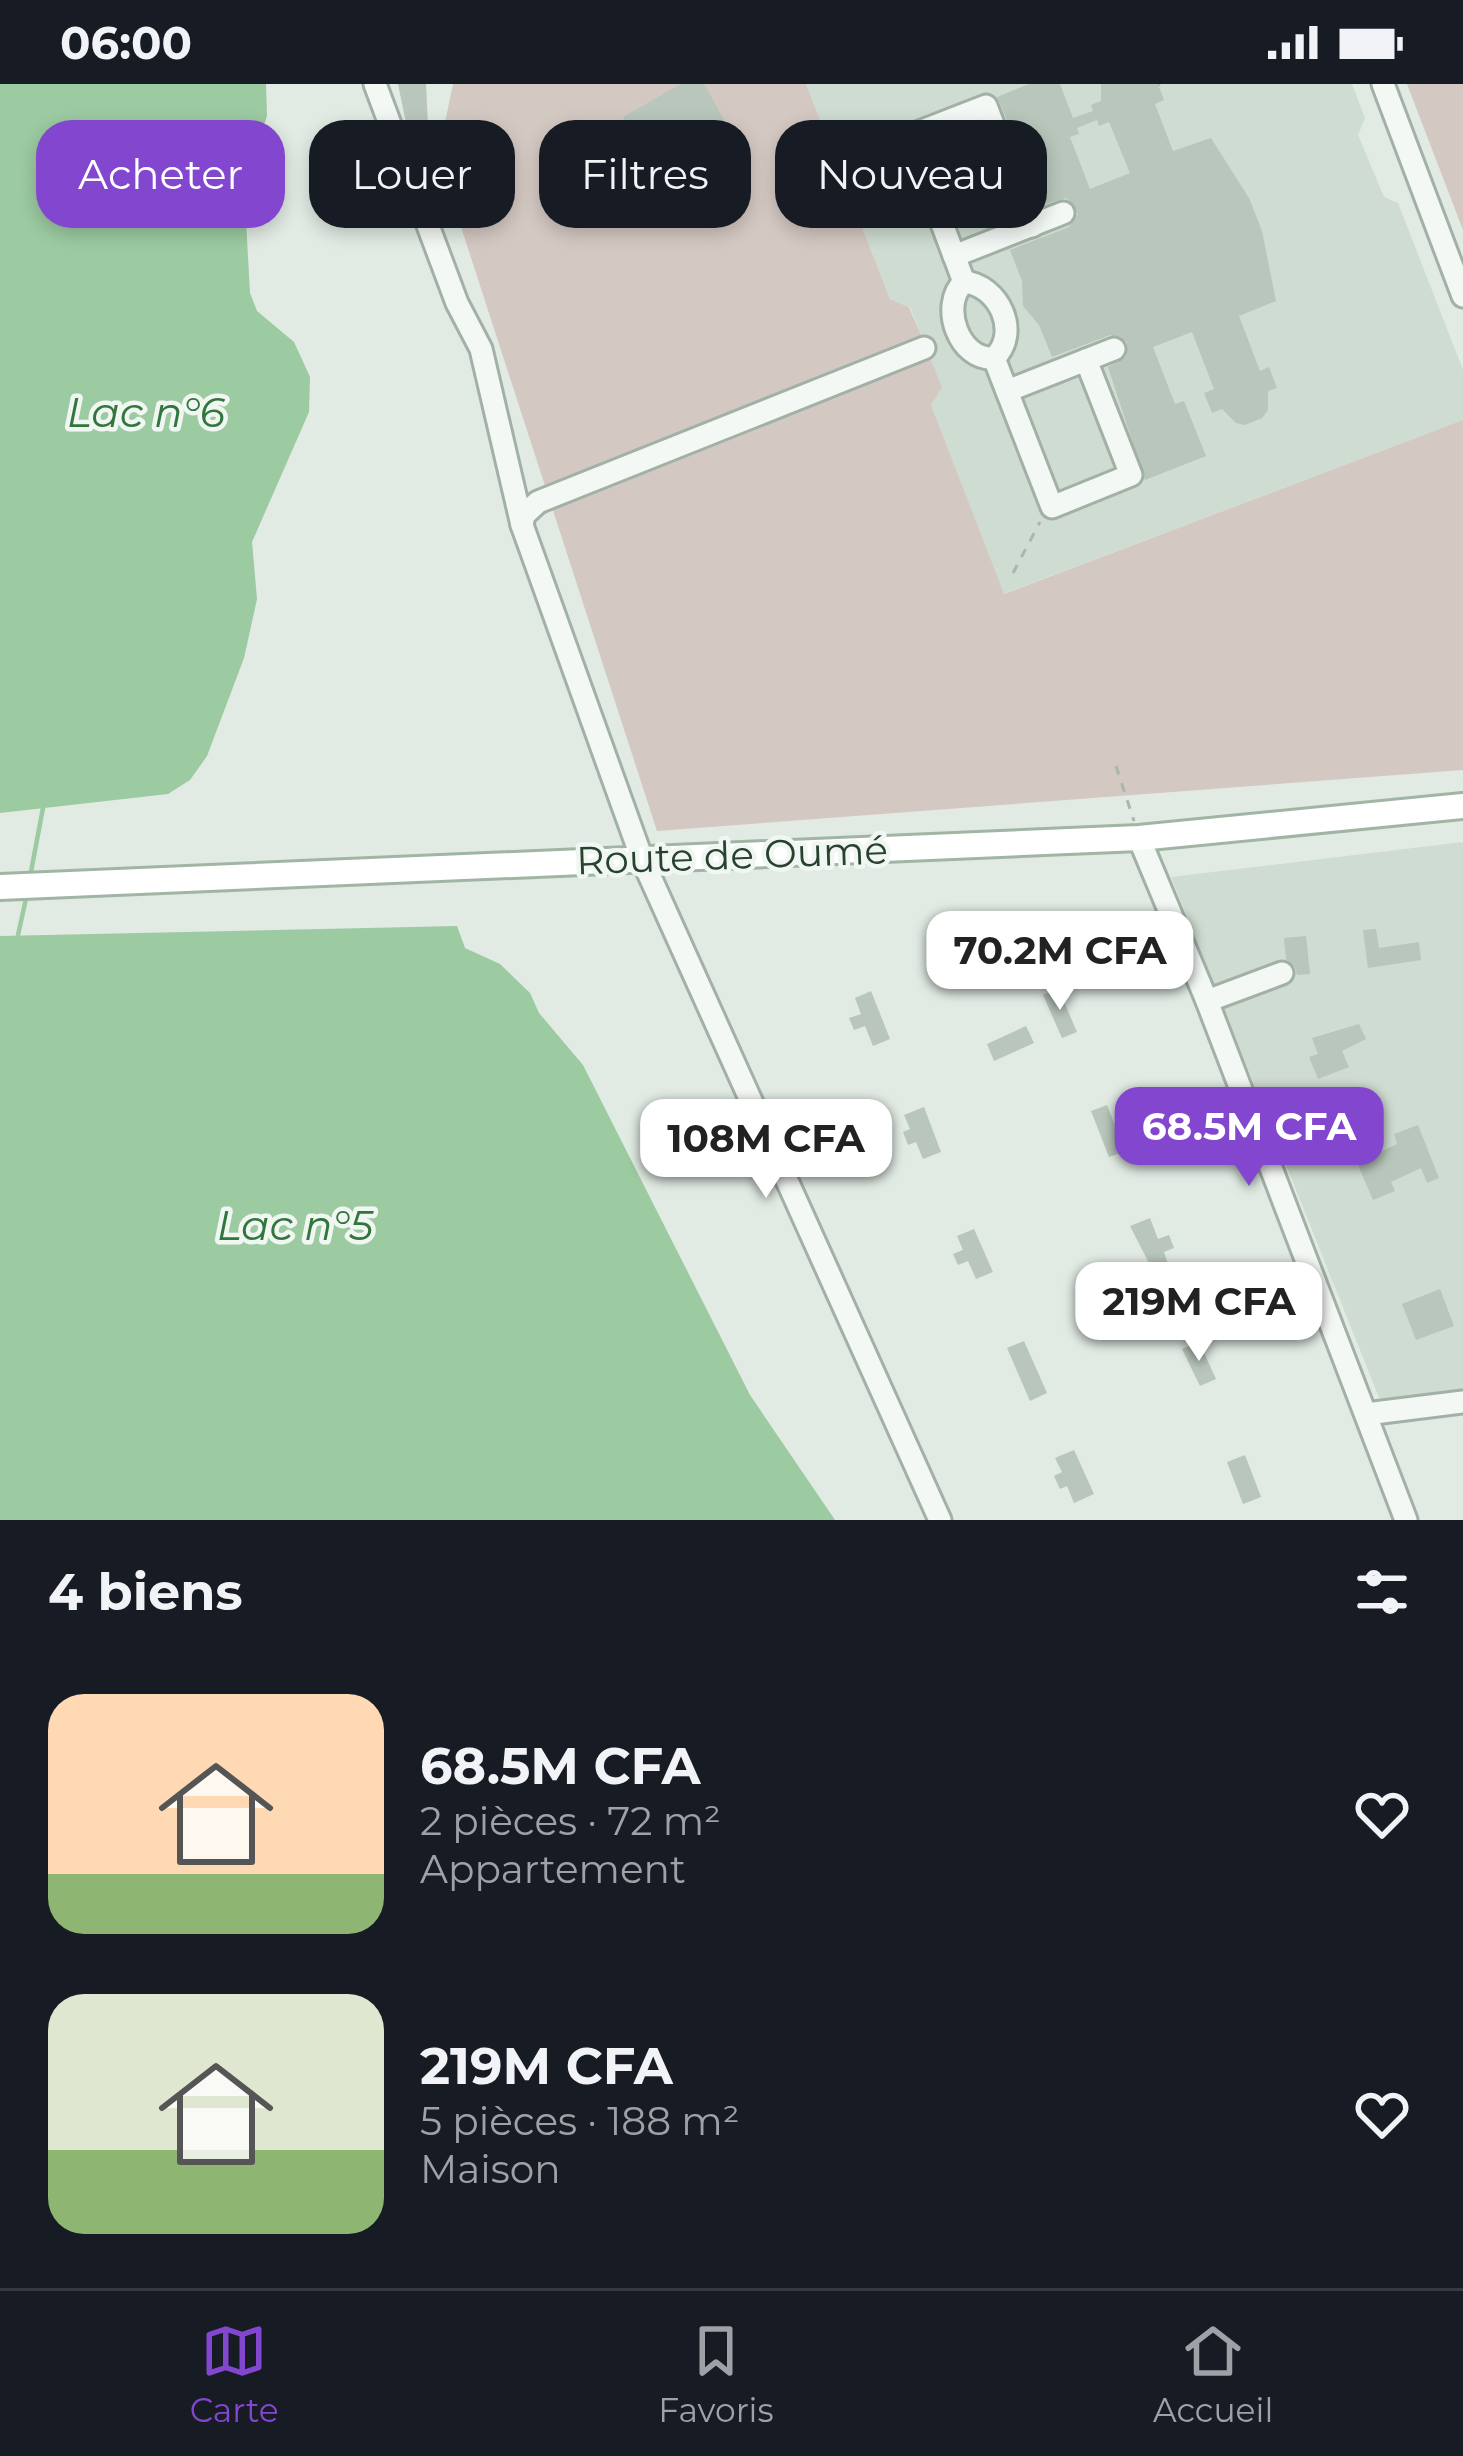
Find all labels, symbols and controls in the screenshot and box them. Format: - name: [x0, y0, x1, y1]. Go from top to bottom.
- text: 06:00: [60, 15, 192, 70]
- chip: Acheter: [36, 120, 285, 228]
- chip: Louer: [309, 120, 515, 228]
- chip: Filtres: [539, 120, 751, 228]
- chip: Nouveau: [775, 120, 1047, 228]
- water label: Lac n°6: [67, 386, 226, 438]
- street label: Route de Oumé: [575, 826, 889, 884]
- pin: 70.2M CFA: [923, 911, 1197, 1013]
- text: 70.2M CFA: [953, 926, 1167, 974]
- pin: 68.5M CFA: [1112, 1087, 1386, 1189]
- pin: 108M CFA: [642, 1099, 890, 1201]
- text: 68.5M CFA: [1142, 1102, 1356, 1150]
- text: 108M CFA: [667, 1114, 865, 1162]
- water label: Lac n°5: [217, 1199, 375, 1251]
- pin: 219M CFA: [1075, 1262, 1323, 1364]
- text: 219M CFA: [1102, 1277, 1296, 1325]
- icon: filters: [1349, 1559, 1415, 1625]
- text: 4 biens: [48, 1561, 243, 1623]
- text: 68.5M CFA: [420, 1735, 701, 1797]
- icon: home: [144, 1742, 288, 1886]
- icon: heart: [1349, 1781, 1415, 1847]
- text: 2 pièces · 72 m²: [420, 1797, 721, 1845]
- text: Appartement: [420, 1845, 686, 1893]
- text: 219M CFA: [420, 2035, 673, 2097]
- icon: home: [144, 2042, 288, 2186]
- icon: heart: [1349, 2081, 1415, 2147]
- text: 5 pièces · 188 m²: [420, 2097, 739, 2145]
- text: Maison: [420, 2145, 561, 2193]
- tab: Carte: [190, 2318, 279, 2430]
- tab: Favoris: [658, 2318, 774, 2430]
- tab: Accueil: [1153, 2318, 1273, 2430]

